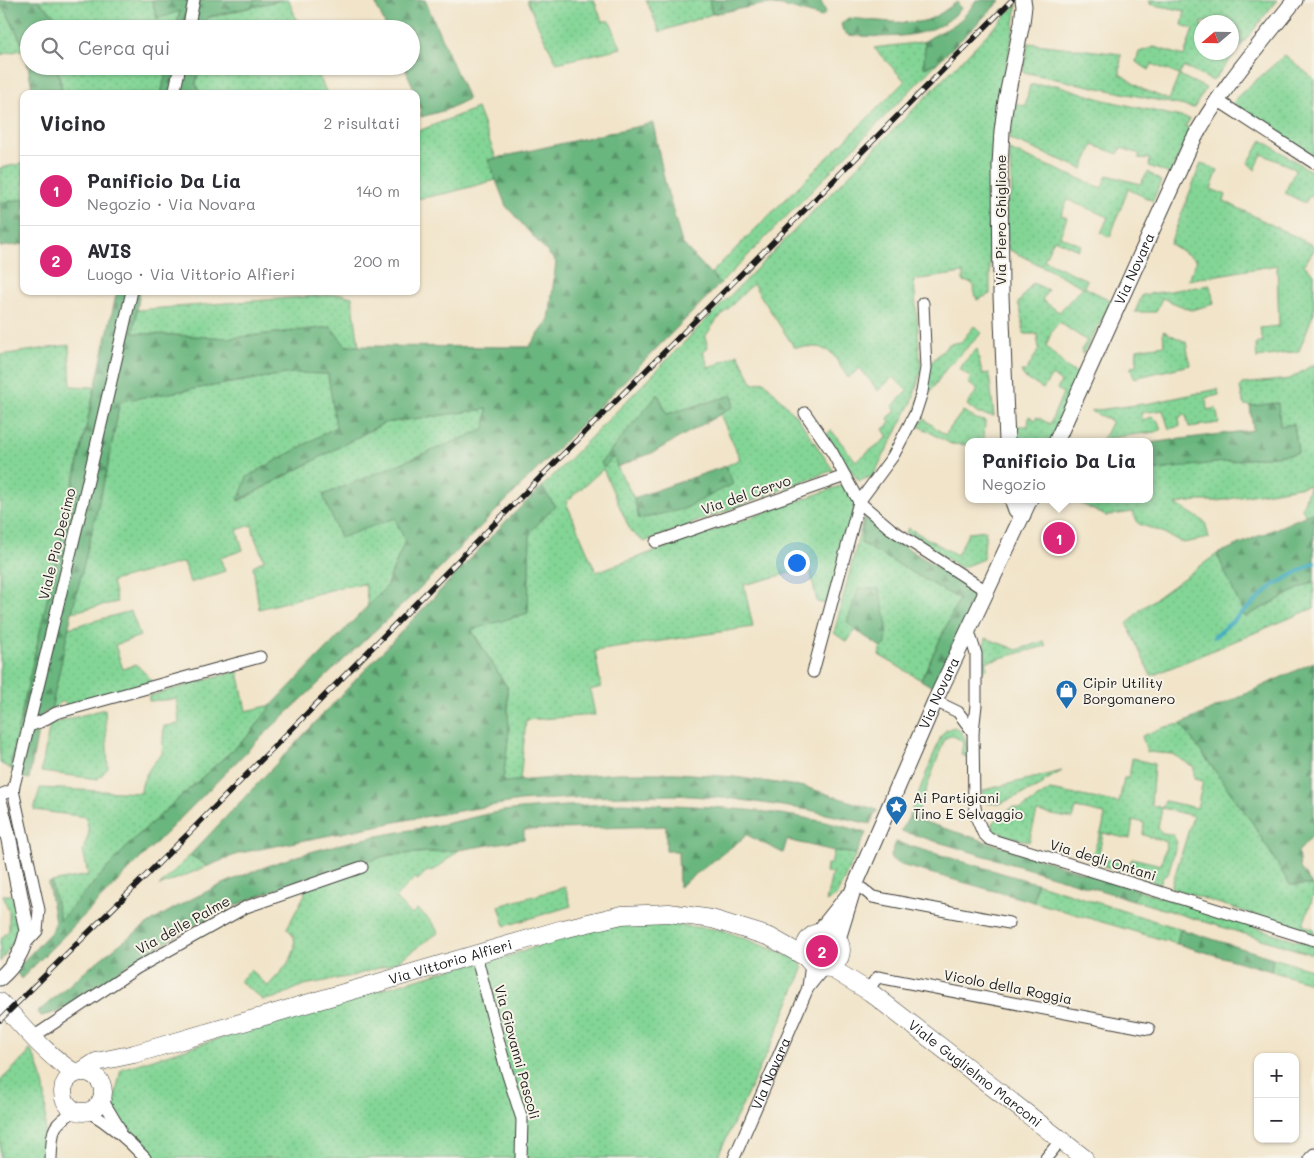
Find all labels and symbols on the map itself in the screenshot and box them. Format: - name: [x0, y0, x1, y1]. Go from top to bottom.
- north arrow: [1194, 15, 1239, 60]
- street label: Via Piero Ghiglione: [991, 155, 1010, 286]
- street label: Via Novara: [1109, 230, 1159, 308]
- street label: Via del Cervo: [699, 470, 793, 519]
- street label: Viale Pio Decimo: [33, 486, 80, 602]
- pin: 1: [1043, 519, 1075, 557]
- your location: [784, 550, 810, 576]
- street label: Via Novara: [914, 654, 963, 732]
- place label: Cipir Utility Borgomanero: [1083, 673, 1175, 708]
- shop icon: Cipir Utility Borgomanero: [1055, 679, 1079, 710]
- place label: Ai Partigiani Tino E Selvaggio: [913, 788, 1023, 823]
- place icon: Ai Partigiani Tino E Selvaggio: [885, 794, 909, 825]
- street label: Via degli Ontani: [1048, 834, 1159, 885]
- street label: Via delle Palme: [132, 891, 233, 958]
- pin: 2: [806, 932, 838, 970]
- street label: Via Vittorio Alfieri: [386, 934, 514, 988]
- street label: Vicolo della Roggia: [942, 965, 1074, 1008]
- street label: Via Giovanni Pascoli: [490, 983, 545, 1121]
- street label: Viale Guglielmo Marconi: [905, 1015, 1046, 1131]
- street label: Via Novara: [746, 1034, 794, 1113]

